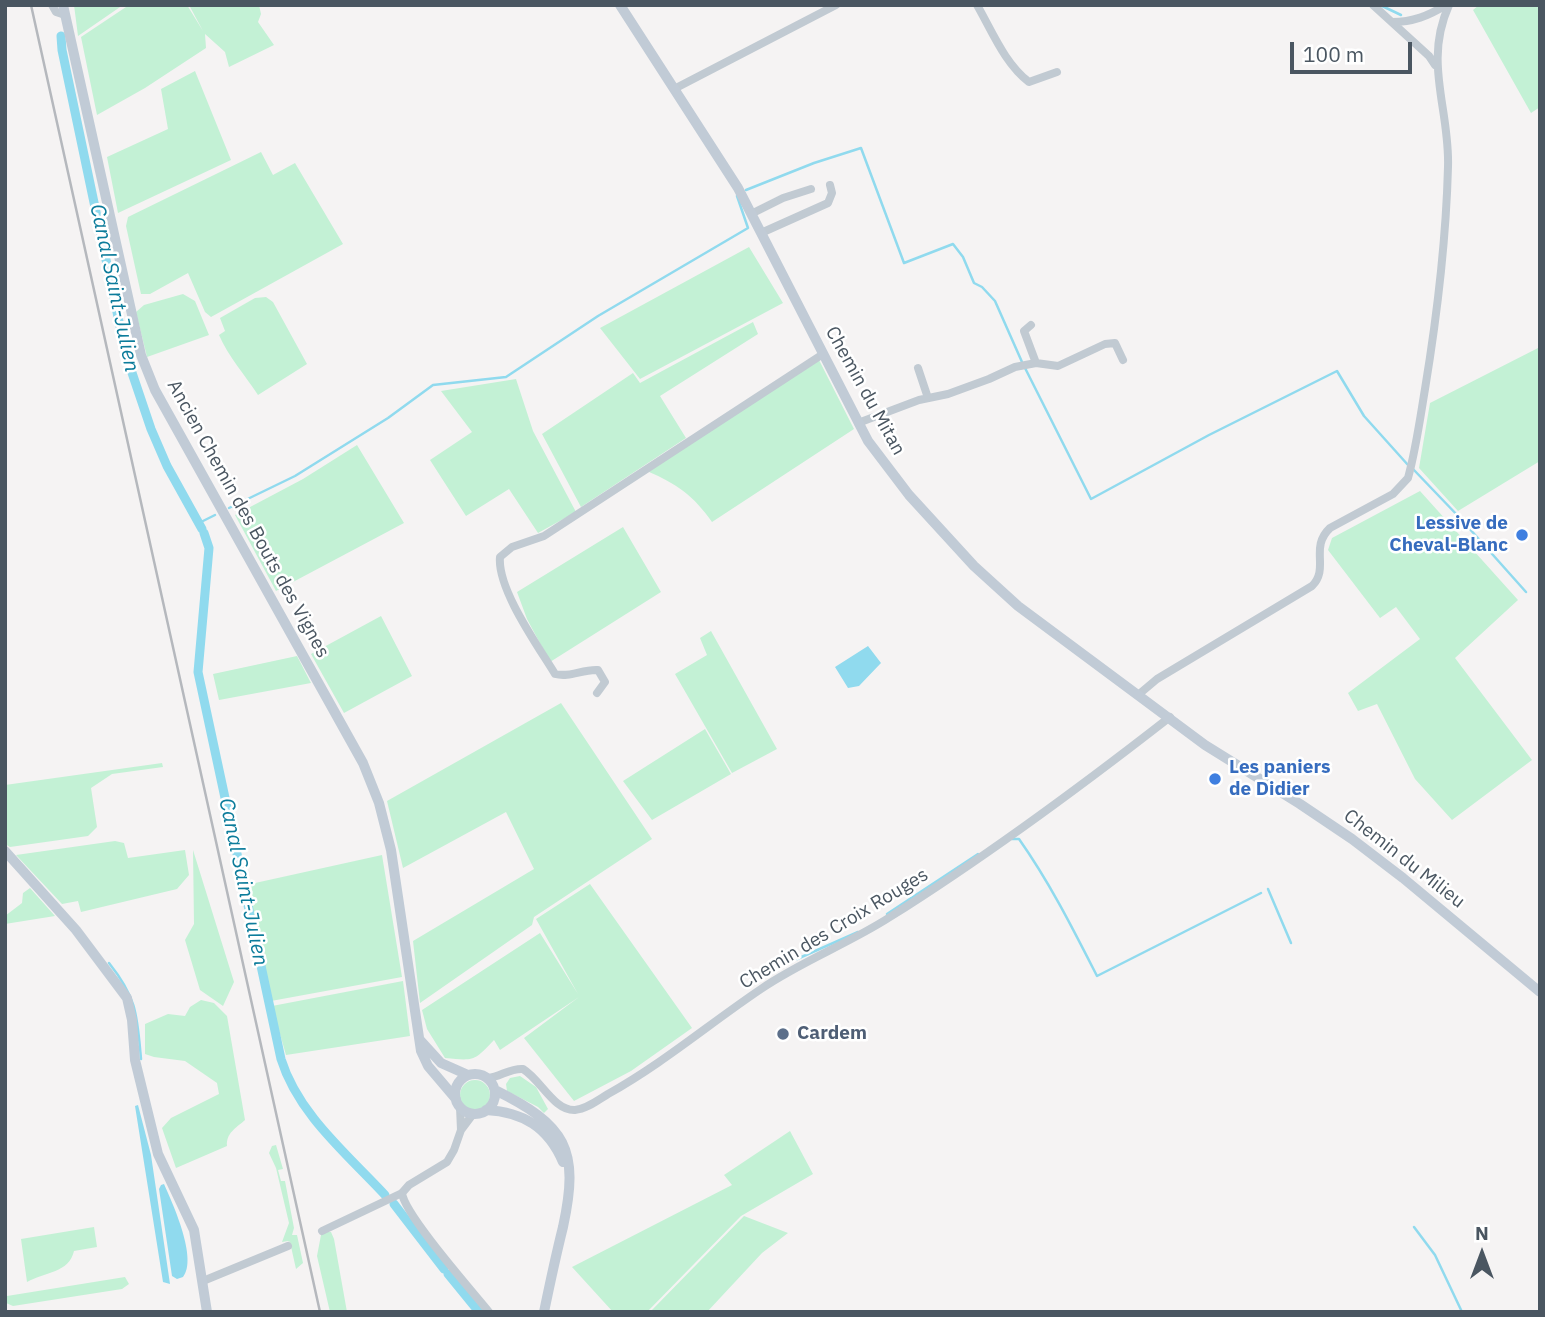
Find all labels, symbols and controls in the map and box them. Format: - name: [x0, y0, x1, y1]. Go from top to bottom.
- scale bar: [1293, 28, 1416, 72]
- text: 100 m: [1303, 40, 1364, 68]
- water label: Canal Saint-Julien: [84, 202, 144, 374]
- street label: Chemin du Mitan: [820, 323, 910, 459]
- street label: Ancien Chemin des Bouts des Vignes: [162, 376, 334, 662]
- place label: Lessive de Cheval-Blanc: [1389, 513, 1508, 557]
- marker: Lessive de Cheval-Blanc: [1514, 527, 1530, 543]
- place label: Les paniers de Didier: [1229, 757, 1331, 801]
- marker: Les paniers de Didier: [1207, 771, 1223, 787]
- water label: Canal Saint-Julien: [213, 796, 273, 968]
- street label: Chemin du Milieu: [1339, 805, 1469, 913]
- street label: Chemin des Croix Rouges: [736, 864, 932, 994]
- place label: Cardem: [797, 1023, 867, 1045]
- marker: Cardem: [775, 1026, 791, 1042]
- north arrow: [1447, 1219, 1517, 1289]
- text: N: [1475, 1221, 1489, 1245]

